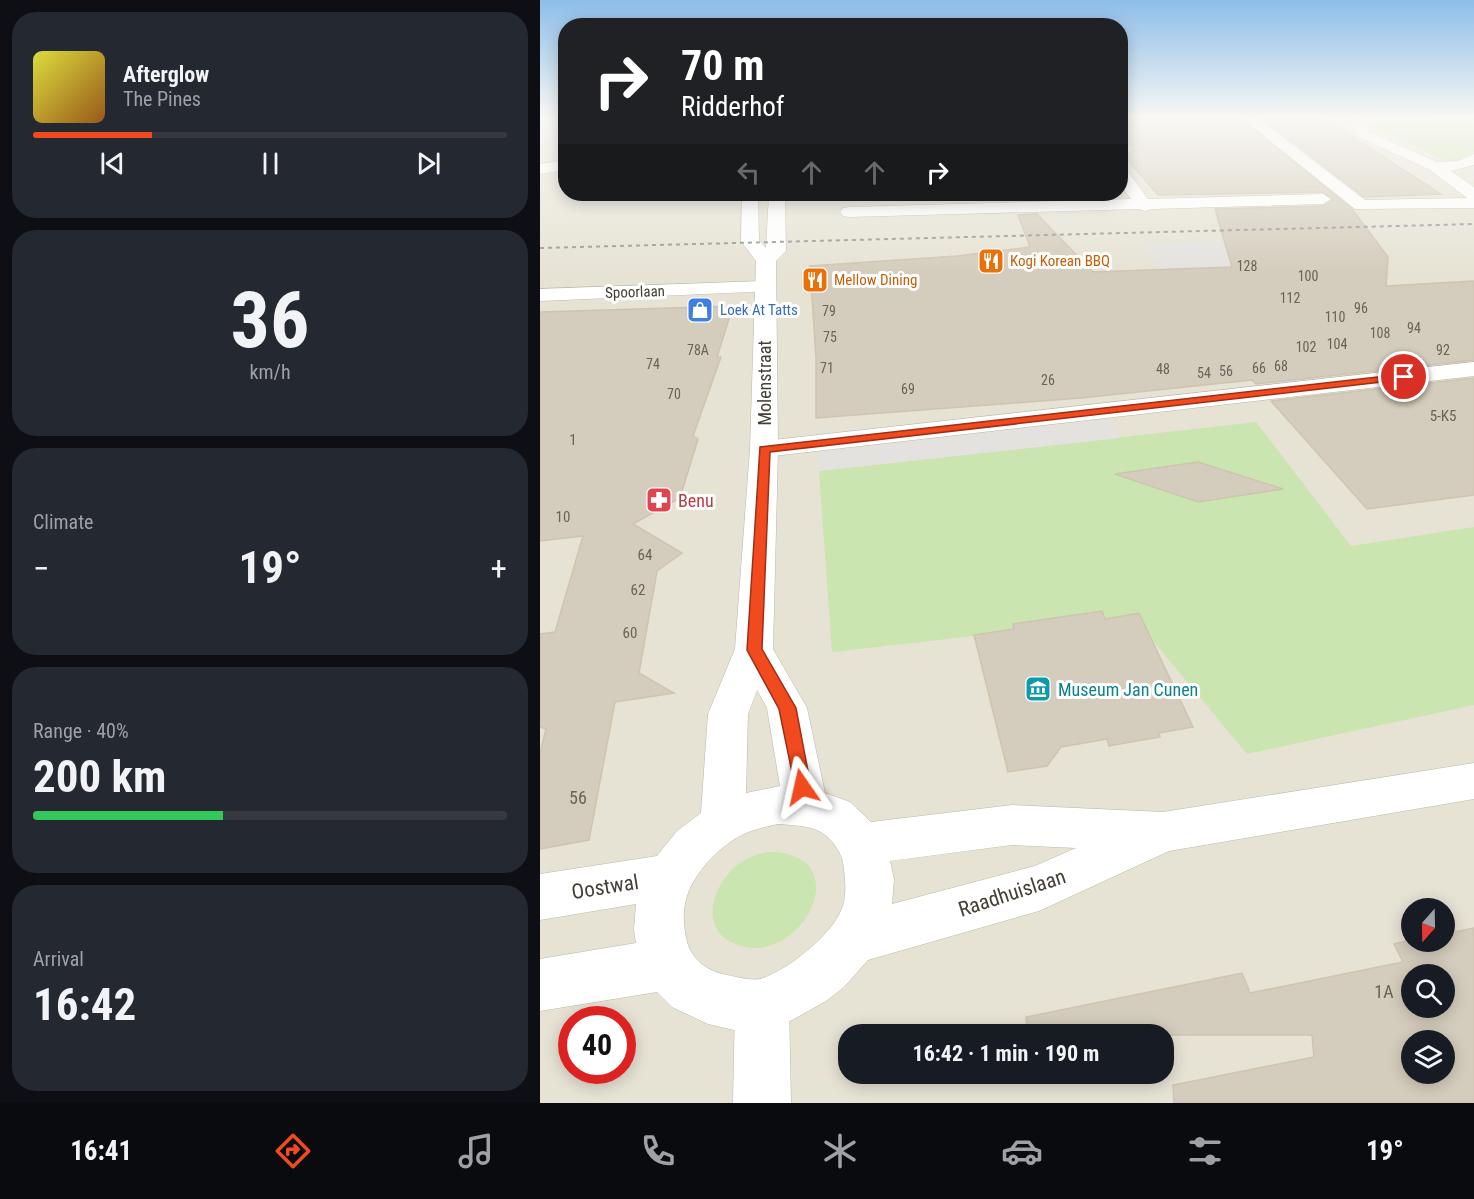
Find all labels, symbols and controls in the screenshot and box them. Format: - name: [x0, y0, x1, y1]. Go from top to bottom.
- text: 70 m: [681, 41, 764, 90]
- icon: right: [582, 42, 660, 120]
- text: Afterglow: [123, 62, 209, 87]
- text: The Pines: [123, 87, 201, 111]
- text: Ridderhof: [681, 91, 784, 123]
- icon: previous: [96, 147, 129, 180]
- icon: pause: [254, 147, 287, 180]
- icon: next: [412, 147, 445, 180]
- icon: left: [732, 156, 765, 189]
- icon: ahead: [795, 156, 828, 189]
- icon: ahead: [858, 156, 891, 189]
- icon: right: [921, 156, 954, 189]
- restaurant icon: Kogi Korean BBQ: [976, 246, 1006, 276]
- place label: Kogi Korean BBQ: [1010, 252, 1110, 270]
- house number: 128: [1237, 258, 1257, 274]
- restaurant icon: Mellow Dining: [800, 265, 830, 295]
- house number: 100: [1298, 268, 1318, 284]
- place label: Mellow Dining: [834, 271, 917, 289]
- text: 36: [231, 275, 309, 366]
- street label: Spoorlaan: [605, 282, 665, 302]
- house number: 112: [1280, 290, 1300, 306]
- shop icon: Loek At Tatts: [685, 295, 715, 325]
- house number: 96: [1354, 300, 1368, 316]
- place label: Loek At Tatts: [720, 301, 798, 319]
- house number: 79: [822, 303, 836, 319]
- house number: 110: [1325, 309, 1345, 325]
- house number: 94: [1407, 320, 1421, 336]
- house number: 108: [1370, 325, 1390, 341]
- house number: 75: [823, 329, 837, 345]
- house number: 104: [1327, 336, 1347, 352]
- house number: 102: [1296, 339, 1316, 355]
- street label: Molenstraat: [754, 340, 775, 426]
- house number: 78A: [687, 342, 709, 358]
- house number: 92: [1436, 342, 1450, 358]
- pin: [1378, 351, 1429, 402]
- house number: 74: [646, 356, 660, 372]
- house number: 68: [1274, 358, 1288, 374]
- text: km/h: [249, 360, 291, 384]
- house number: 71: [820, 360, 834, 376]
- house number: 66: [1252, 360, 1266, 376]
- icon: arrive: [1387, 360, 1420, 393]
- house number: 48: [1156, 361, 1170, 377]
- house number: 56: [1219, 363, 1233, 379]
- house number: 54: [1197, 365, 1211, 381]
- house number: 26: [1041, 372, 1055, 388]
- house number: 69: [901, 381, 915, 397]
- house number: 70: [667, 386, 681, 402]
- house number: 5-K5: [1430, 407, 1456, 425]
- house number: 1: [569, 431, 577, 449]
- pharmacy icon: Benu: [644, 485, 674, 515]
- place label: Benu: [678, 490, 714, 511]
- house number: 10: [556, 508, 570, 526]
- text: Climate: [33, 510, 93, 534]
- text: 19°: [239, 541, 302, 594]
- house number: 64: [638, 546, 652, 564]
- text: −: [33, 549, 50, 588]
- text: +: [491, 549, 507, 588]
- house number: 62: [631, 581, 645, 599]
- house number: 60: [623, 624, 637, 642]
- museum icon: Museum Jan Cunen: [1023, 674, 1053, 704]
- place label: Museum Jan Cunen: [1058, 679, 1198, 700]
- text: Range · 40%: [33, 719, 129, 743]
- text: 200 km: [33, 750, 166, 803]
- position arrow: [770, 755, 834, 819]
- house number: 56: [569, 787, 587, 808]
- street label: Raadhuislaan: [955, 864, 1069, 922]
- street label: Oostwal: [570, 870, 640, 904]
- north arrow: [1401, 898, 1455, 952]
- map controls: [1401, 898, 1455, 1084]
- text: Arrival: [33, 947, 84, 971]
- button: search: [1401, 964, 1455, 1018]
- text: 16:42: [33, 978, 136, 1031]
- house number: 1A: [1374, 981, 1394, 1002]
- speed limit sign: 40: [558, 1006, 636, 1084]
- button: layers: [1401, 1030, 1455, 1084]
- text: 16:42 · 1 min · 190 m: [913, 1041, 1099, 1066]
- icon: directions: [272, 1130, 314, 1172]
- icon: music: [455, 1130, 497, 1172]
- icon: phone: [637, 1130, 679, 1172]
- icon: climate: [819, 1130, 861, 1172]
- icon: car: [1001, 1130, 1043, 1172]
- icon: filters: [1184, 1130, 1226, 1172]
- text: 16:41: [70, 1135, 132, 1167]
- text: 19°: [1366, 1135, 1404, 1167]

